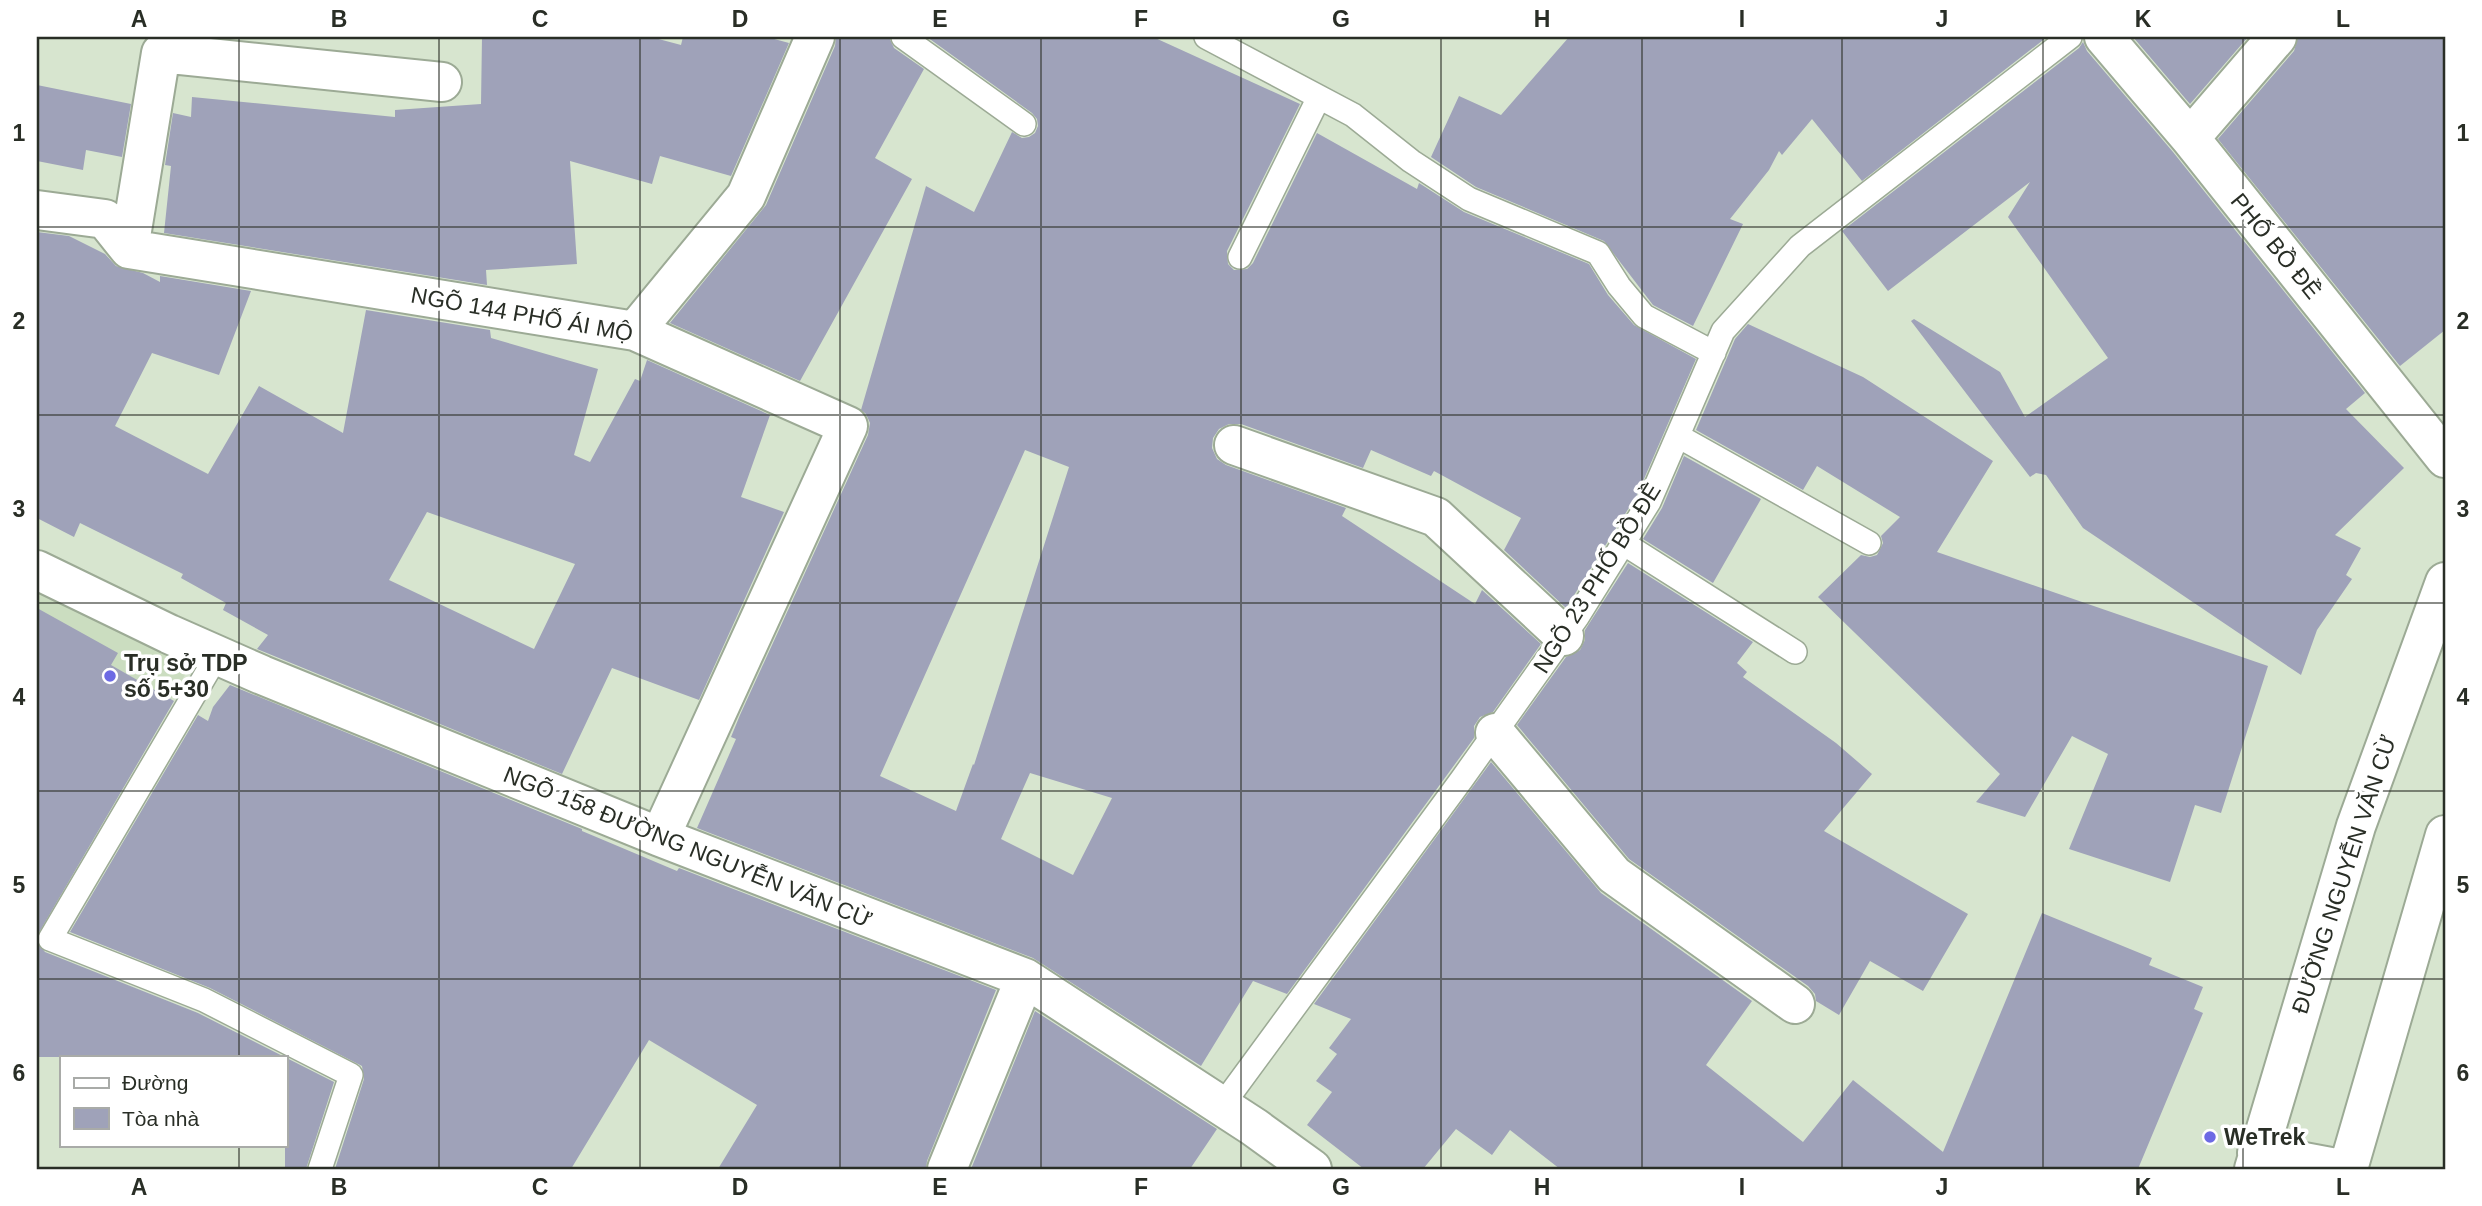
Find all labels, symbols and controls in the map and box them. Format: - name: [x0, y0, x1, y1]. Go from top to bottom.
- text: A: [131, 6, 147, 32]
- text: B: [331, 6, 347, 32]
- text: C: [532, 6, 548, 32]
- text: D: [732, 6, 748, 32]
- text: E: [932, 6, 948, 32]
- text: F: [1134, 6, 1148, 32]
- text: G: [1332, 6, 1350, 32]
- text: H: [1534, 6, 1550, 32]
- text: I: [1739, 6, 1745, 32]
- text: J: [1936, 6, 1948, 32]
- text: K: [2135, 6, 2152, 32]
- text: L: [2336, 6, 2350, 32]
- text: 1: [13, 120, 26, 146]
- text: 1: [2457, 120, 2470, 146]
- street label: PHỐ BỒ ĐỀ: [2226, 188, 2327, 304]
- street label: NGÕ 144 PHỐ ÁI MỘ: [409, 281, 635, 346]
- text: 2: [13, 308, 25, 334]
- text: 2: [2457, 308, 2469, 334]
- street label: NGÕ 23 PHỐ BỒ ĐỀ: [1527, 478, 1666, 678]
- text: 3: [13, 496, 25, 522]
- text: 3: [2457, 496, 2469, 522]
- place label: Trụ sở TDP số 5+30: [124, 650, 248, 702]
- marker: Trụ sở TDP số 5+30: [102, 668, 118, 684]
- text: 4: [13, 684, 26, 710]
- text: 4: [2457, 684, 2470, 710]
- street label: ĐƯỜNG NGUYỄN VĂN CỪ: [2285, 731, 2401, 1017]
- street label: NGÕ 158 ĐƯỜNG NGUYỄN VĂN CỪ: [500, 759, 877, 933]
- text: 5: [13, 872, 26, 898]
- text: 5: [2457, 872, 2470, 898]
- legend: [60, 1056, 287, 1146]
- text: 6: [13, 1060, 25, 1086]
- text: 6: [2457, 1060, 2469, 1086]
- text: Đường: [122, 1071, 188, 1094]
- text: Tòa nhà: [122, 1107, 199, 1130]
- place label: WeTrek: [2224, 1124, 2306, 1150]
- marker: WeTrek: [2202, 1129, 2218, 1145]
- text: A: [131, 1174, 147, 1200]
- text: B: [331, 1174, 347, 1200]
- text: C: [532, 1174, 548, 1200]
- text: D: [732, 1174, 748, 1200]
- text: E: [932, 1174, 948, 1200]
- text: F: [1134, 1174, 1148, 1200]
- text: G: [1332, 1174, 1350, 1200]
- text: H: [1534, 1174, 1550, 1200]
- text: I: [1739, 1174, 1745, 1200]
- text: J: [1936, 1174, 1948, 1200]
- text: K: [2135, 1174, 2152, 1200]
- text: L: [2336, 1174, 2350, 1200]

